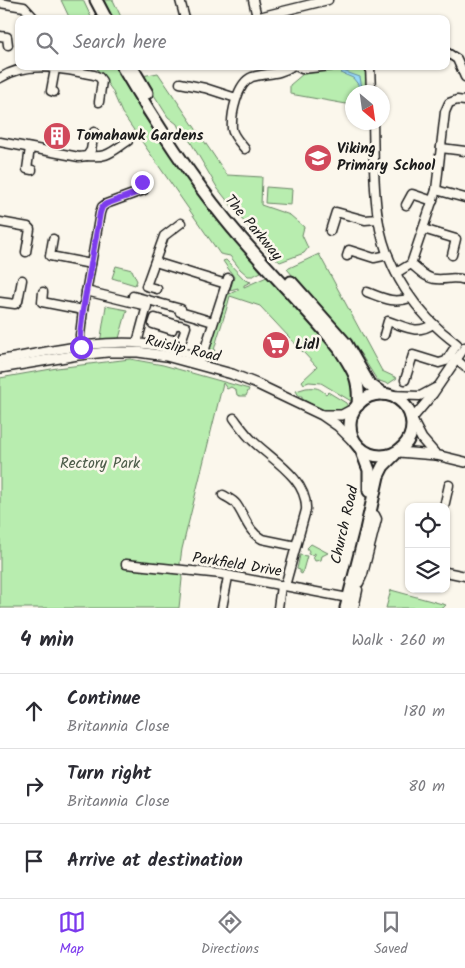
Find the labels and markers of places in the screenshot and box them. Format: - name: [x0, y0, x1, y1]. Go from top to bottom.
- building icon: Tomahawk Gardens: [42, 121, 72, 151]
- place label: Tomahawk Gardens: [76, 124, 204, 148]
- place label: Viking Primary School: [337, 137, 435, 178]
- school or university icon: Viking Primary School: [303, 143, 333, 173]
- supermarket icon: Lidl: [261, 330, 291, 360]
- place label: Lidl: [295, 333, 319, 357]

